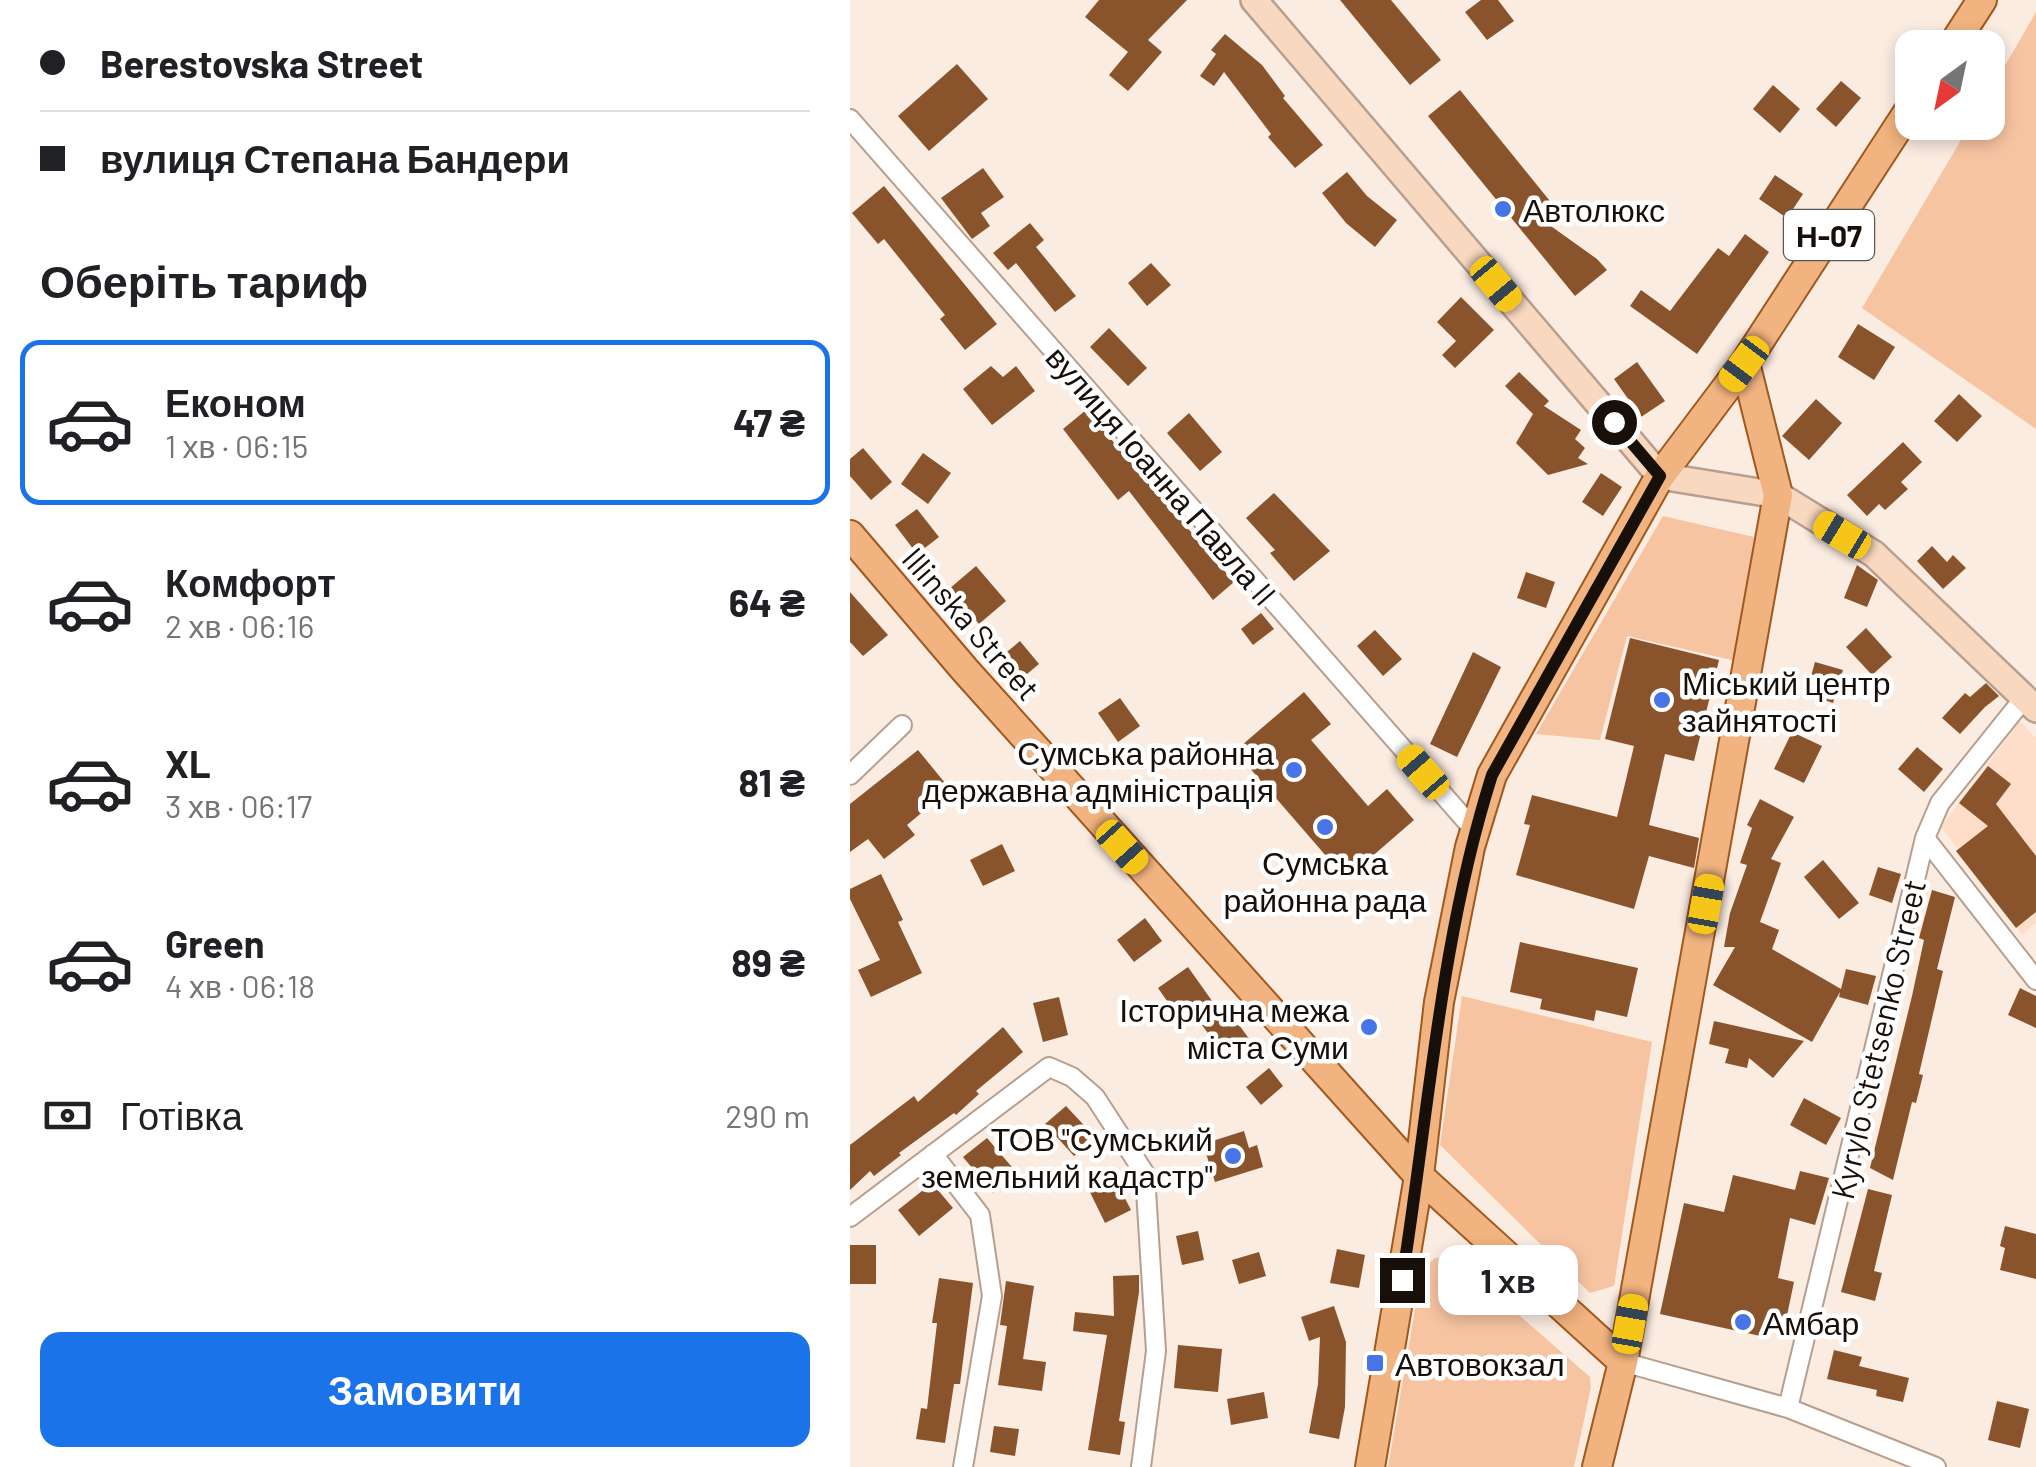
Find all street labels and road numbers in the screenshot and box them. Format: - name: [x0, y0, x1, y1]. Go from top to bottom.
- road number: Н-07: [1784, 210, 1874, 260]
- street label: вулиця Іоанна Павла II: [1038, 338, 1285, 613]
- street label: Illinska Street: [895, 539, 1049, 707]
- street label: Kyrylo Stetsenko Street: [1822, 876, 1932, 1202]

